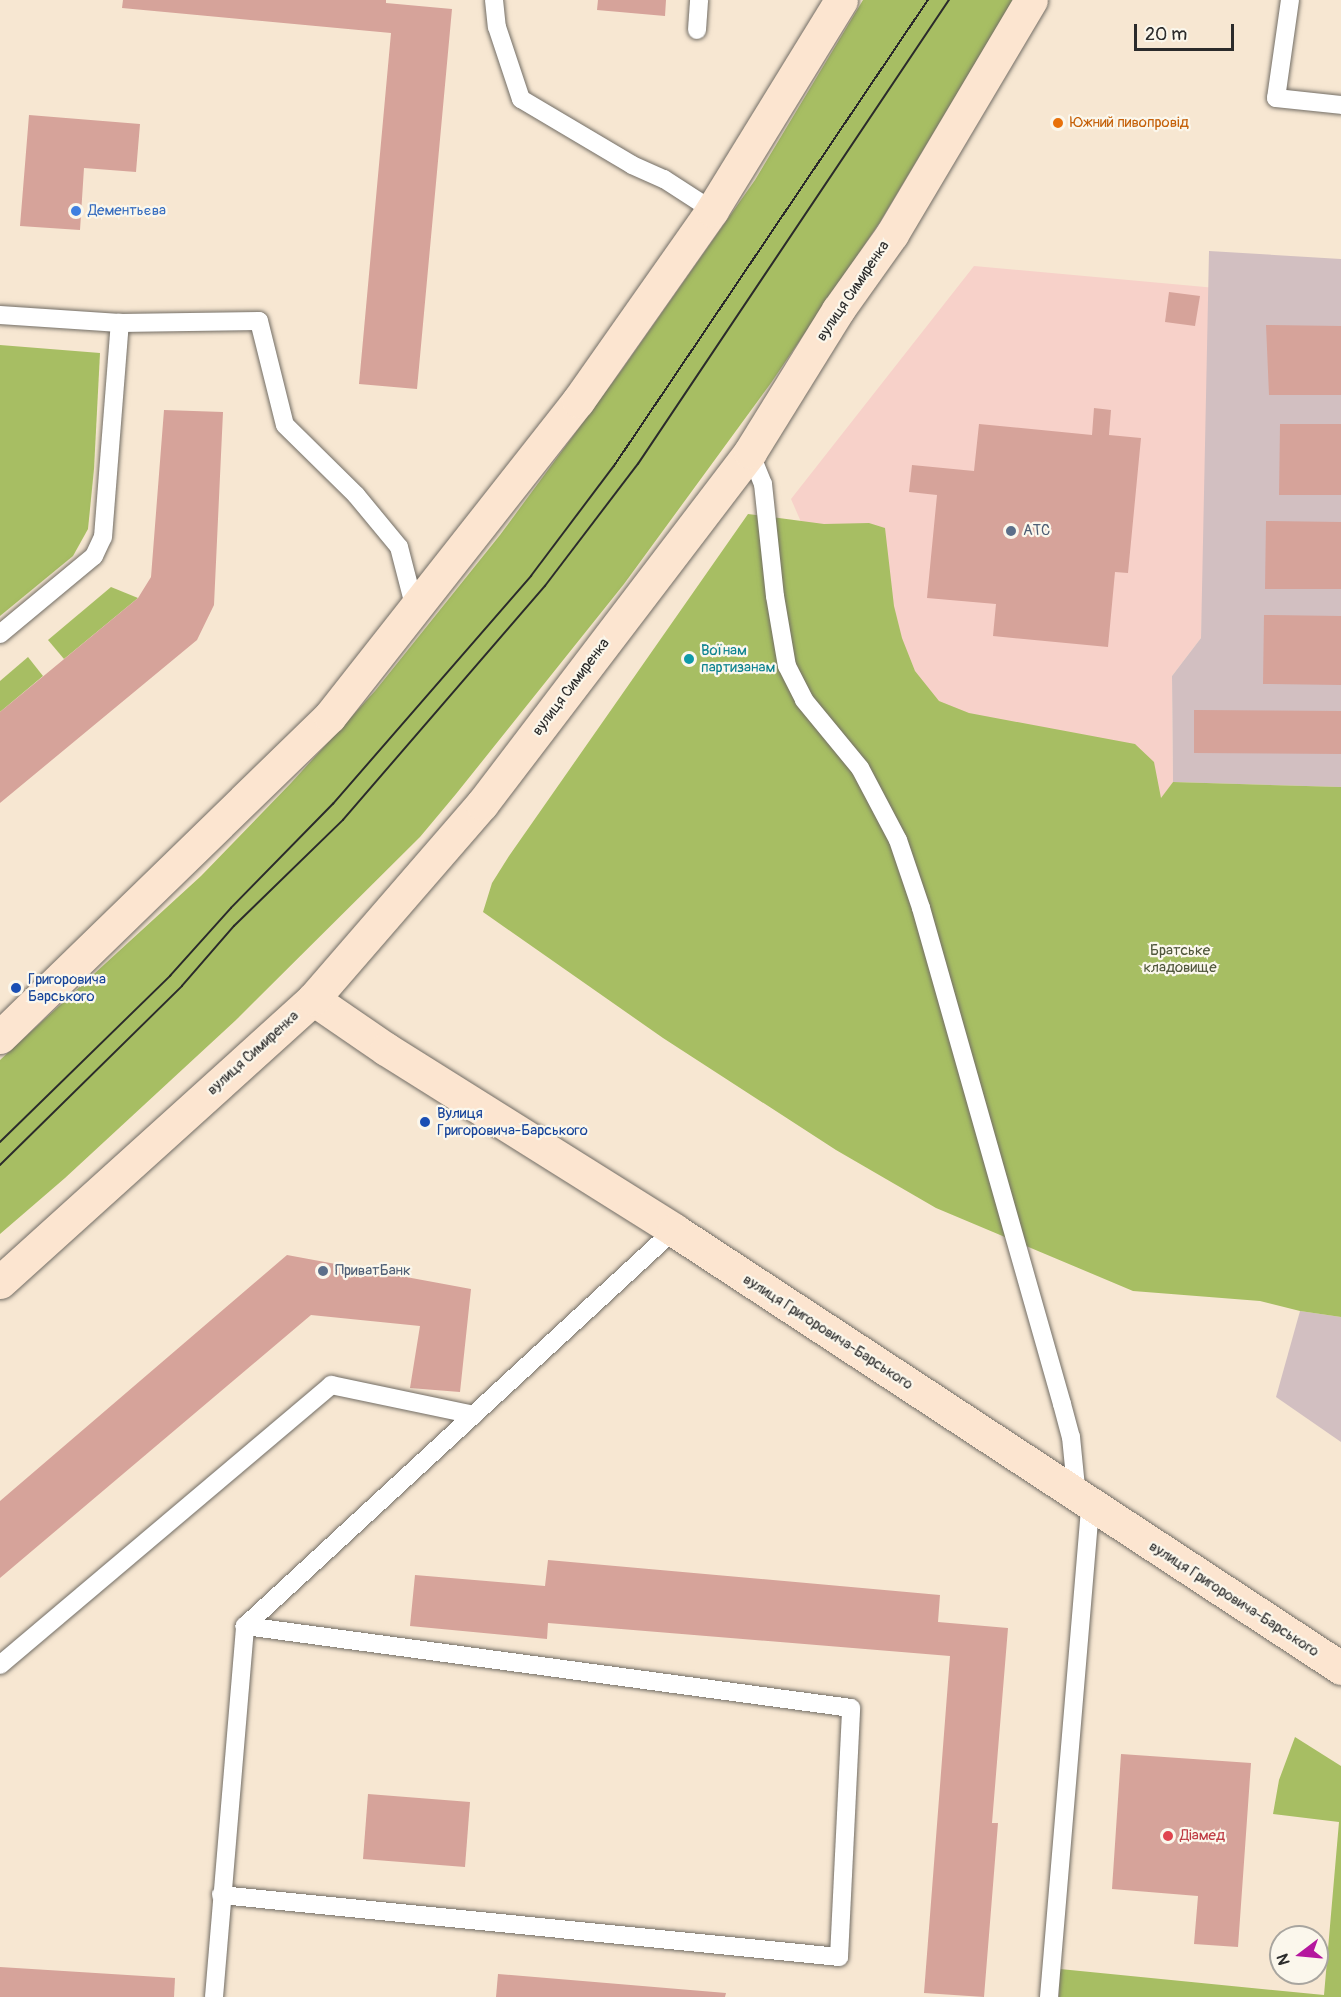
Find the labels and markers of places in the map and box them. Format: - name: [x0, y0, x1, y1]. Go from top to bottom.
- place label: Южний пивопровід: [1070, 114, 1189, 132]
- marker: Южний пивопровід: [1051, 116, 1065, 130]
- place label: Дементьєва: [88, 202, 166, 220]
- marker: Дементьєва: [69, 204, 83, 218]
- place label: АТС: [1023, 522, 1050, 540]
- marker: АТС: [1004, 524, 1018, 538]
- place label: Воїнам партизанам: [701, 641, 775, 676]
- marker: Воїнам партизанам: [682, 652, 696, 666]
- place label: Григоровича Барського: [28, 970, 106, 1005]
- marker: Григоровича Барського: [9, 981, 23, 995]
- place label: Вулиця Григоровича-Барського: [437, 1104, 588, 1139]
- marker: Вулиця Григоровича-Барського: [418, 1115, 432, 1129]
- place label: ПриватБанк: [335, 1262, 411, 1280]
- marker: ПриватБанк: [316, 1264, 330, 1278]
- place label: Діамед: [1180, 1827, 1225, 1845]
- marker: Діамед: [1161, 1829, 1175, 1843]

